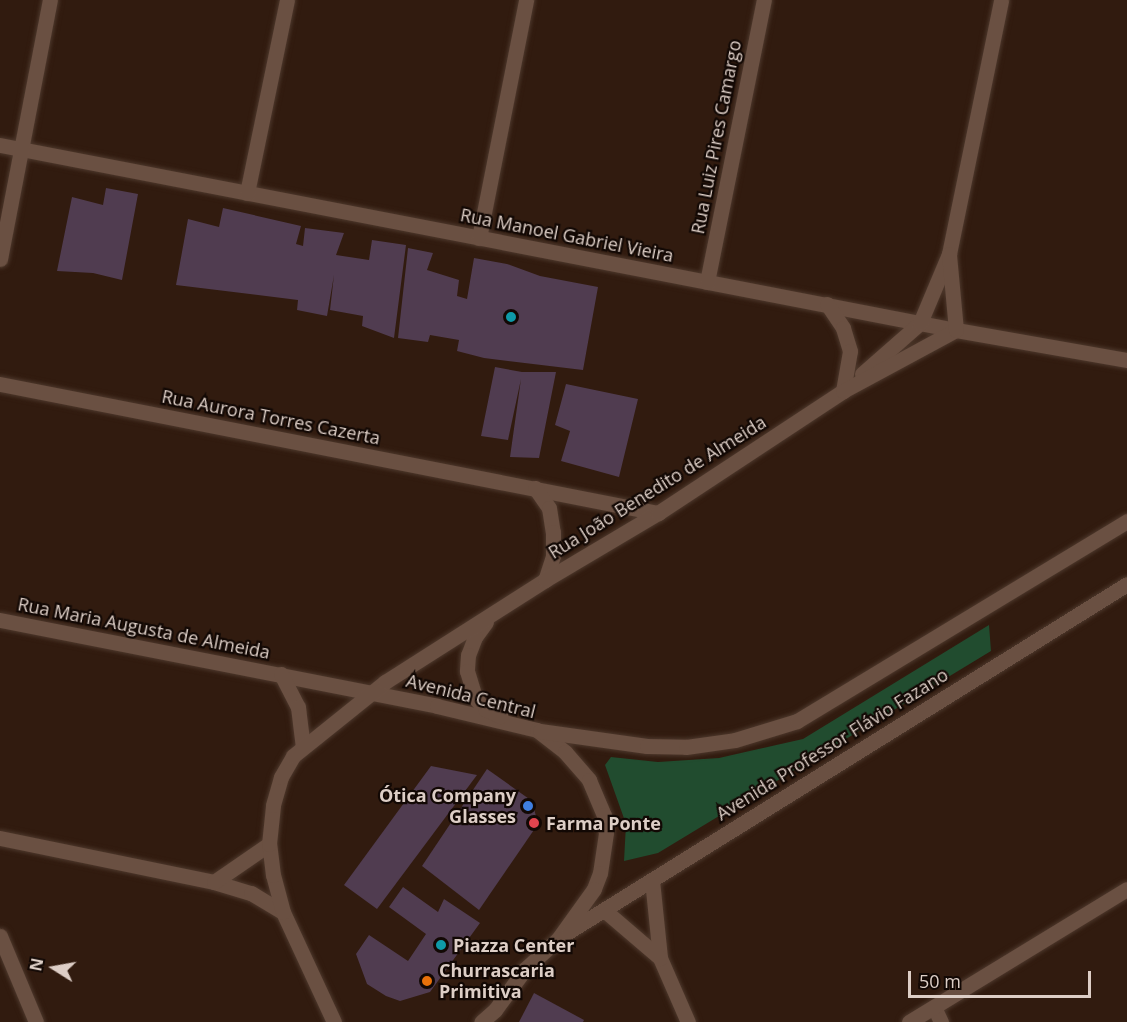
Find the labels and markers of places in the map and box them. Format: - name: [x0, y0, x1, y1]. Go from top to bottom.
- place label: ㅤ: [523, 306, 540, 328]
- marker: ㅤ: [504, 310, 518, 324]
- place label: Ótica Company Glasses: [379, 785, 516, 828]
- marker: Ótica Company Glasses: [521, 799, 535, 813]
- place label: Farma Ponte: [546, 812, 661, 834]
- marker: Farma Ponte: [527, 816, 541, 830]
- place label: Piazza Center: [453, 934, 574, 956]
- marker: Piazza Center: [434, 938, 448, 952]
- place label: Churrascaria Primitiva: [439, 960, 555, 1002]
- marker: Churrascaria Primitiva: [420, 974, 434, 988]

